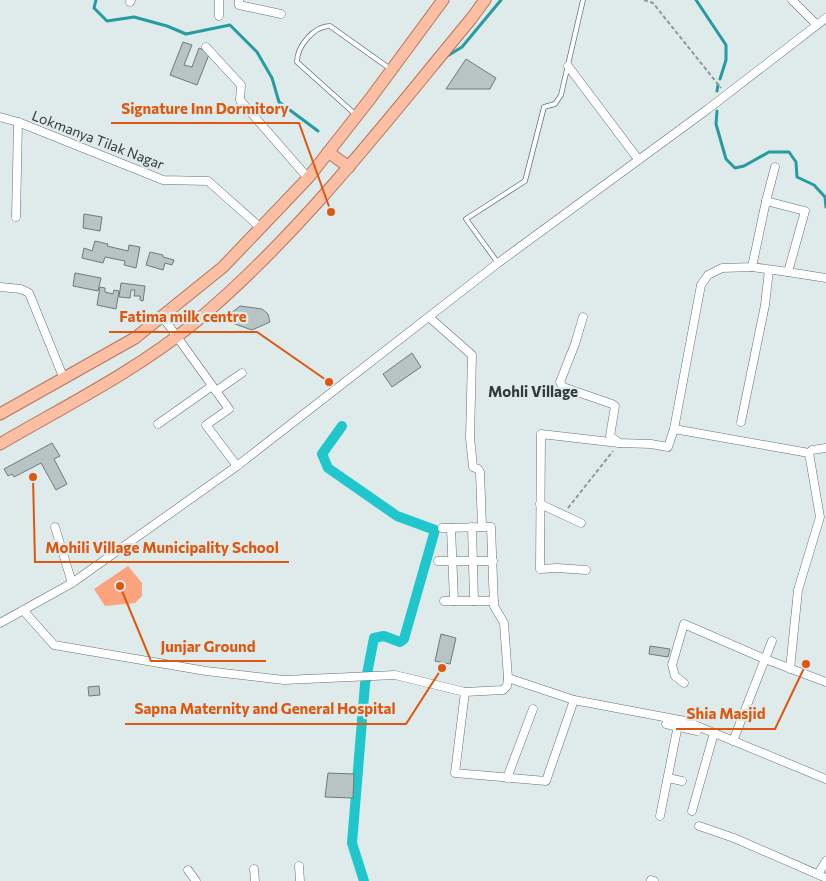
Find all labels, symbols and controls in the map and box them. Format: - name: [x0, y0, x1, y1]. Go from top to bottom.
- callout: Signature Inn Dormitory: [111, 93, 299, 123]
- text: Signature Inn Dormitory: [121, 99, 290, 117]
- street label: Lokmanya Tilak Nagar: [30, 106, 167, 173]
- callout: Fatima milk centre: [109, 302, 257, 332]
- text: Fatima milk centre: [119, 307, 247, 325]
- district label: Mohli Village: [488, 382, 578, 400]
- callout: Mohili Village Municipality School: [35, 532, 289, 562]
- text: Mohili Village Municipality School: [45, 538, 279, 556]
- callout: Junjar Ground: [151, 631, 266, 661]
- text: Junjar Ground: [160, 637, 256, 655]
- callout: Sapna Maternity and General Hospital: [125, 694, 406, 724]
- text: Sapna Maternity and General Hospital: [134, 699, 396, 717]
- callout: Shia Masjid: [676, 699, 775, 729]
- text: Shia Masjid: [687, 704, 765, 722]

